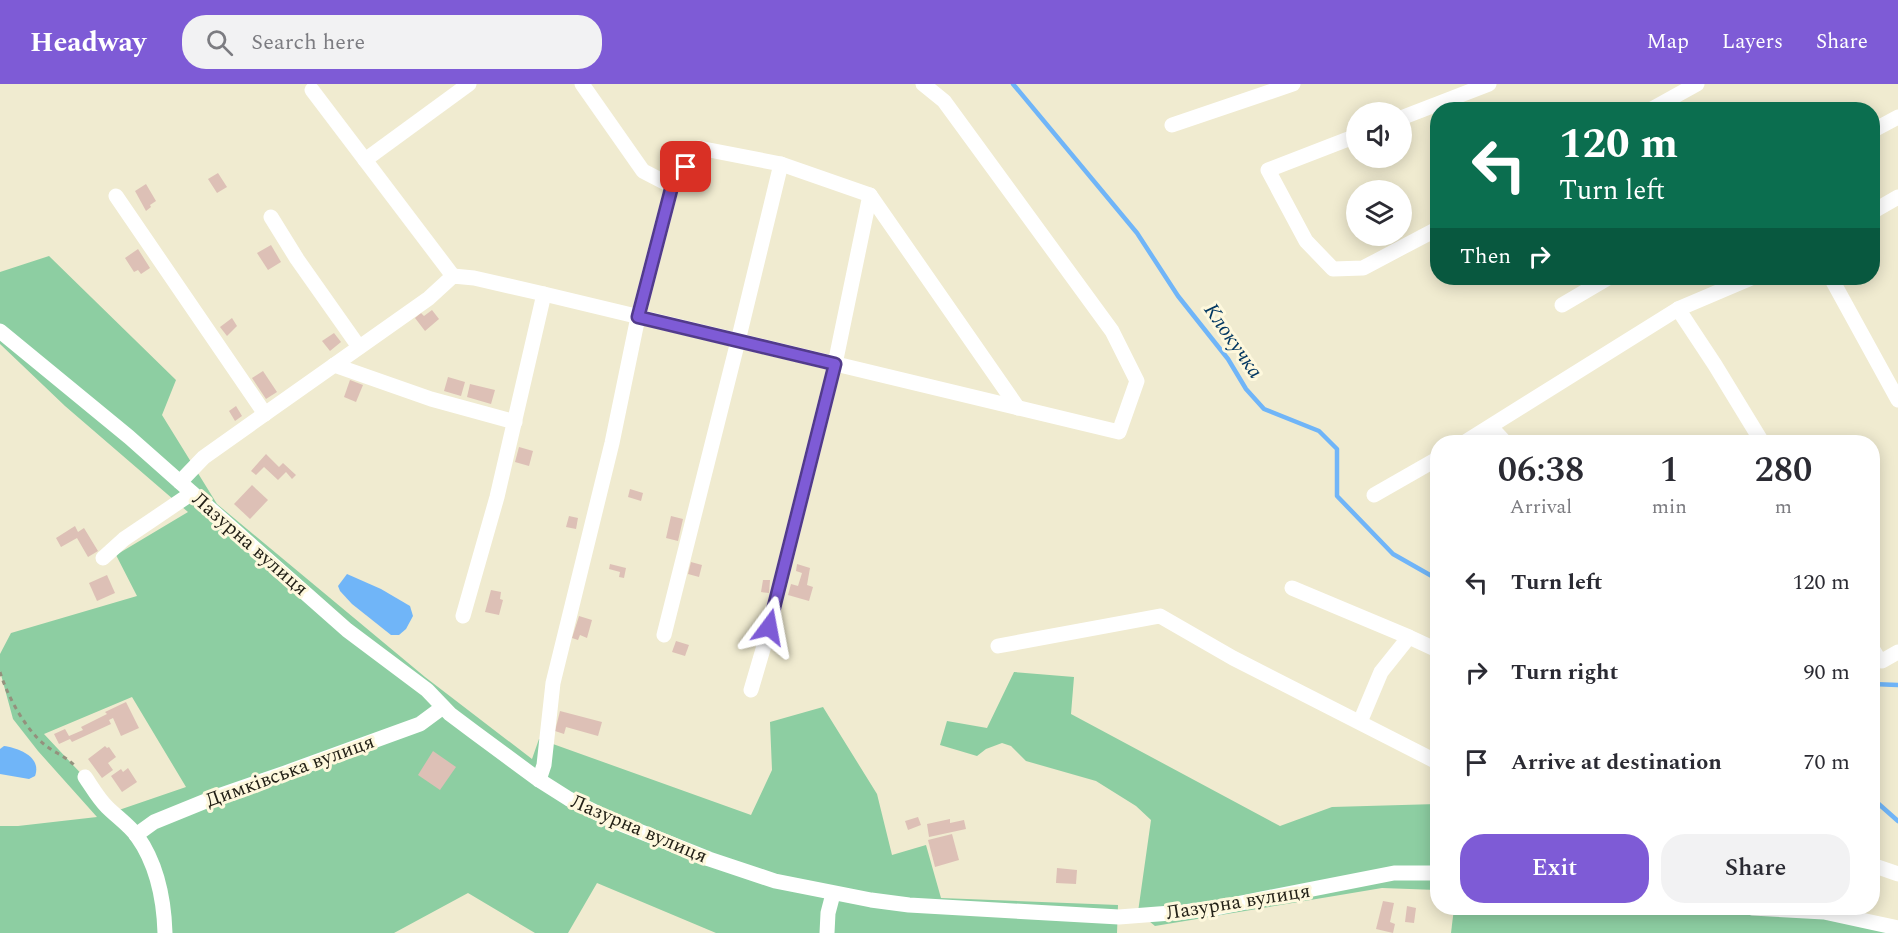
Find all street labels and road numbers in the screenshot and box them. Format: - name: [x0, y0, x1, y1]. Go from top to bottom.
- street label: Лазурна вулиця: [185, 485, 315, 603]
- street label: Димківська вулиця: [201, 726, 379, 816]
- street label: Лазурна вулиця: [566, 787, 712, 871]
- street label: Лазурна вулиця: [1164, 876, 1312, 928]

